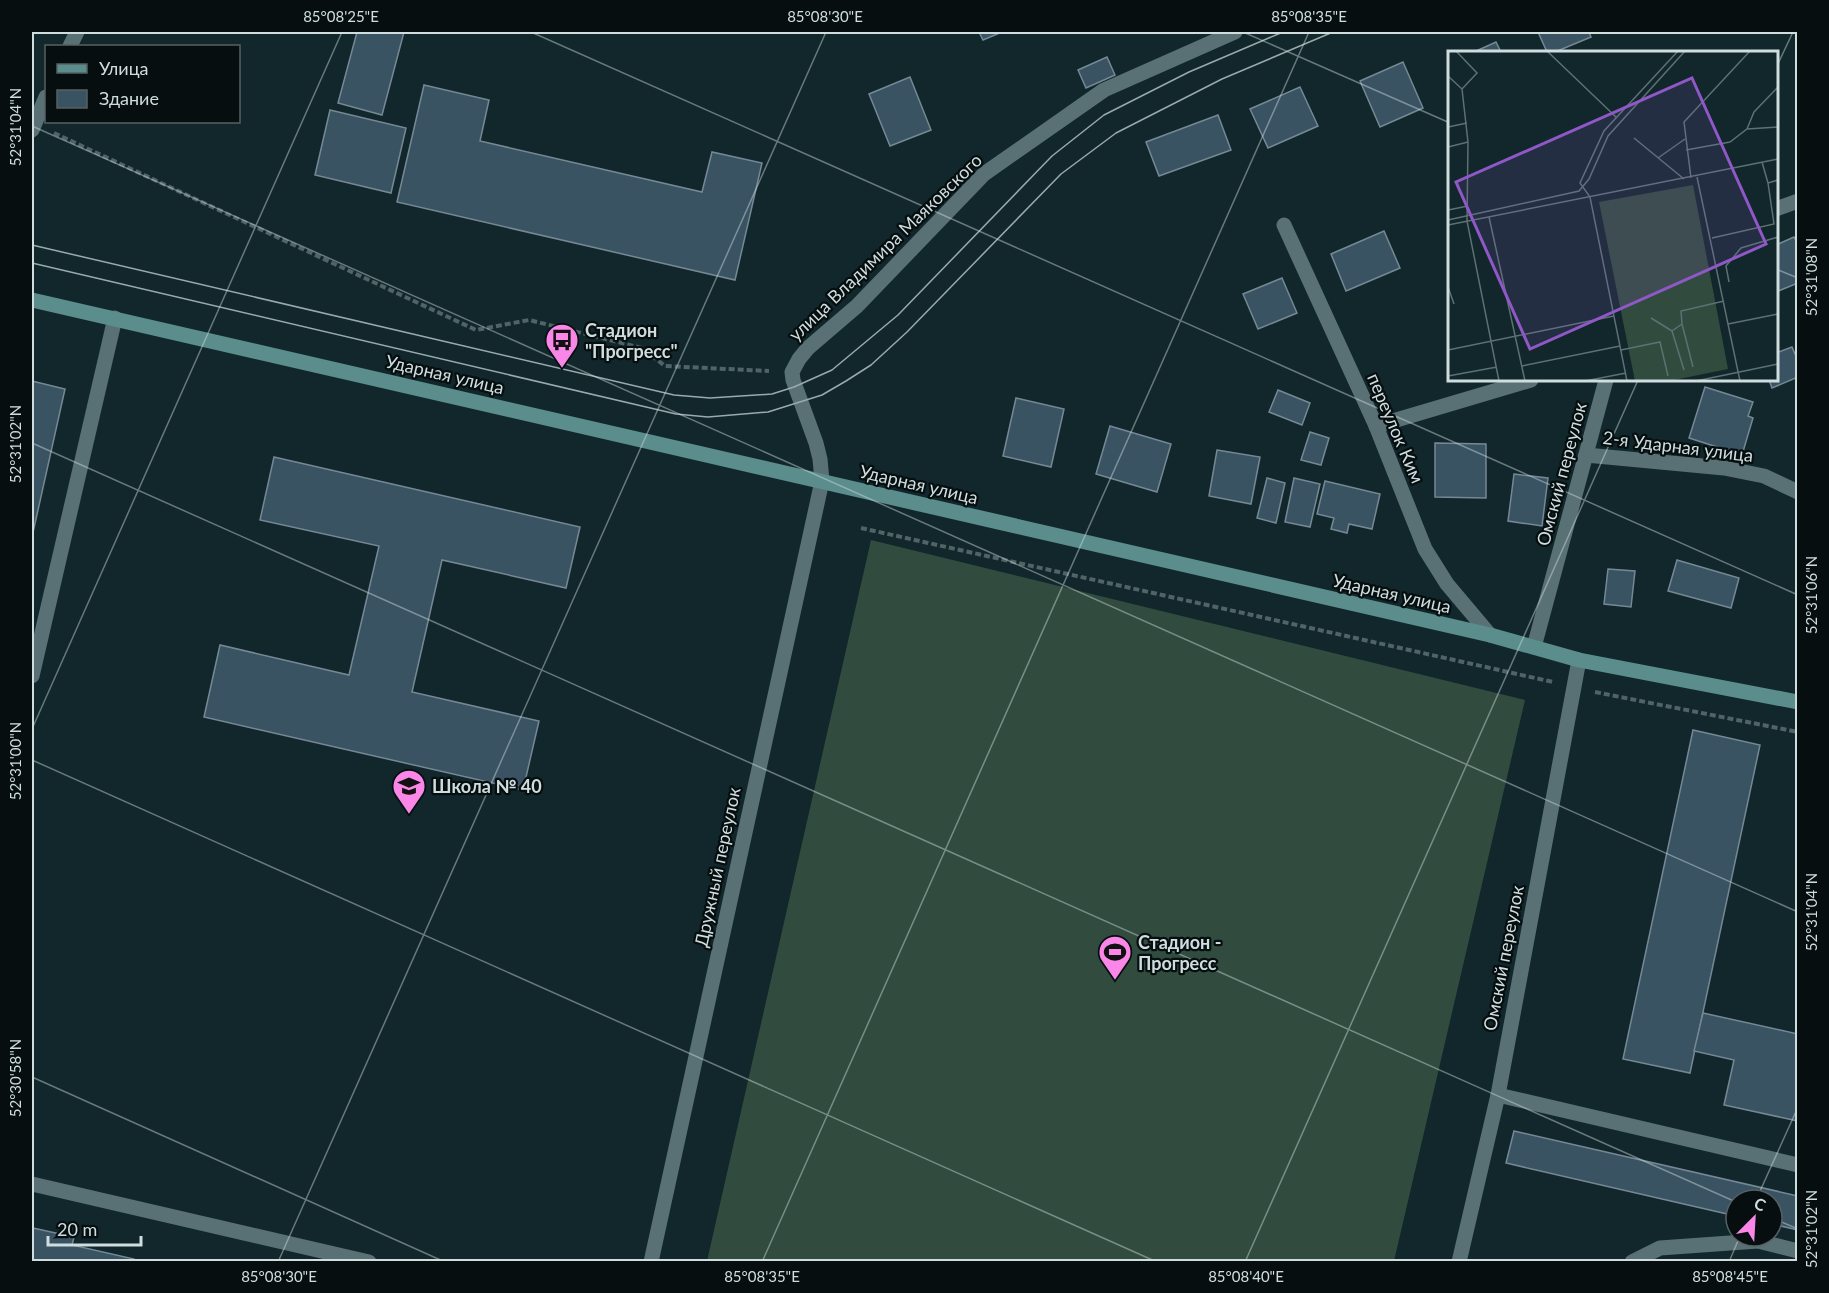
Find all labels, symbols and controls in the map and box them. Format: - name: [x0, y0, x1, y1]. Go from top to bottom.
- text: 85°08'25"E: [303, 7, 379, 25]
- text: 85°08'30"E: [787, 7, 863, 25]
- text: 85°08'35"E: [1271, 7, 1347, 25]
- legend: [45, 45, 240, 123]
- inset map: [1448, 51, 1778, 381]
- text: Улица: [99, 57, 149, 79]
- text: Здание: [99, 87, 159, 109]
- text: 52°31'04"N: [6, 88, 24, 166]
- street label: улица Владимира Маяковского: [784, 149, 986, 345]
- text: 52°31'08"N: [1802, 238, 1820, 316]
- place label: Стадион "Прогресс": [585, 319, 678, 362]
- bus stop icon: Стадион "Прогресс": [544, 322, 580, 369]
- street label: Ударная улица: [384, 350, 506, 398]
- street label: переулок Ким: [1363, 370, 1429, 486]
- street label: Омский переулок: [1531, 399, 1591, 548]
- text: 52°31'02"N: [6, 405, 24, 483]
- street label: 2-я Ударная улица: [1602, 426, 1754, 466]
- street label: Ударная улица: [858, 460, 980, 508]
- text: 52°31'06"N: [1802, 556, 1820, 634]
- street label: Ударная улица: [1331, 569, 1453, 617]
- text: 52°31'00"N: [6, 722, 24, 800]
- school or university icon: Школа № 40: [391, 768, 427, 815]
- place label: Школа № 40: [432, 775, 542, 797]
- street label: Дружный переулок: [689, 784, 745, 949]
- text: 52°31'04"N: [1802, 873, 1820, 951]
- street label: Омский переулок: [1478, 883, 1528, 1033]
- place label: Стадион - Прогресс: [1138, 931, 1221, 974]
- sports icon: Стадион - Прогресс: [1097, 934, 1133, 981]
- text: 52°30'58"N: [6, 1039, 24, 1117]
- north arrow: [1724, 1188, 1784, 1248]
- text: 52°31'02"N: [1802, 1190, 1820, 1268]
- text: С: [1752, 1193, 1769, 1215]
- scale bar: [48, 1209, 141, 1247]
- text: 20 m: [57, 1218, 97, 1240]
- text: 85°08'30"E: [241, 1267, 317, 1285]
- text: 85°08'35"E: [724, 1267, 800, 1285]
- text: 85°08'40"E: [1208, 1267, 1284, 1285]
- text: 85°08'45"E: [1692, 1267, 1768, 1285]

